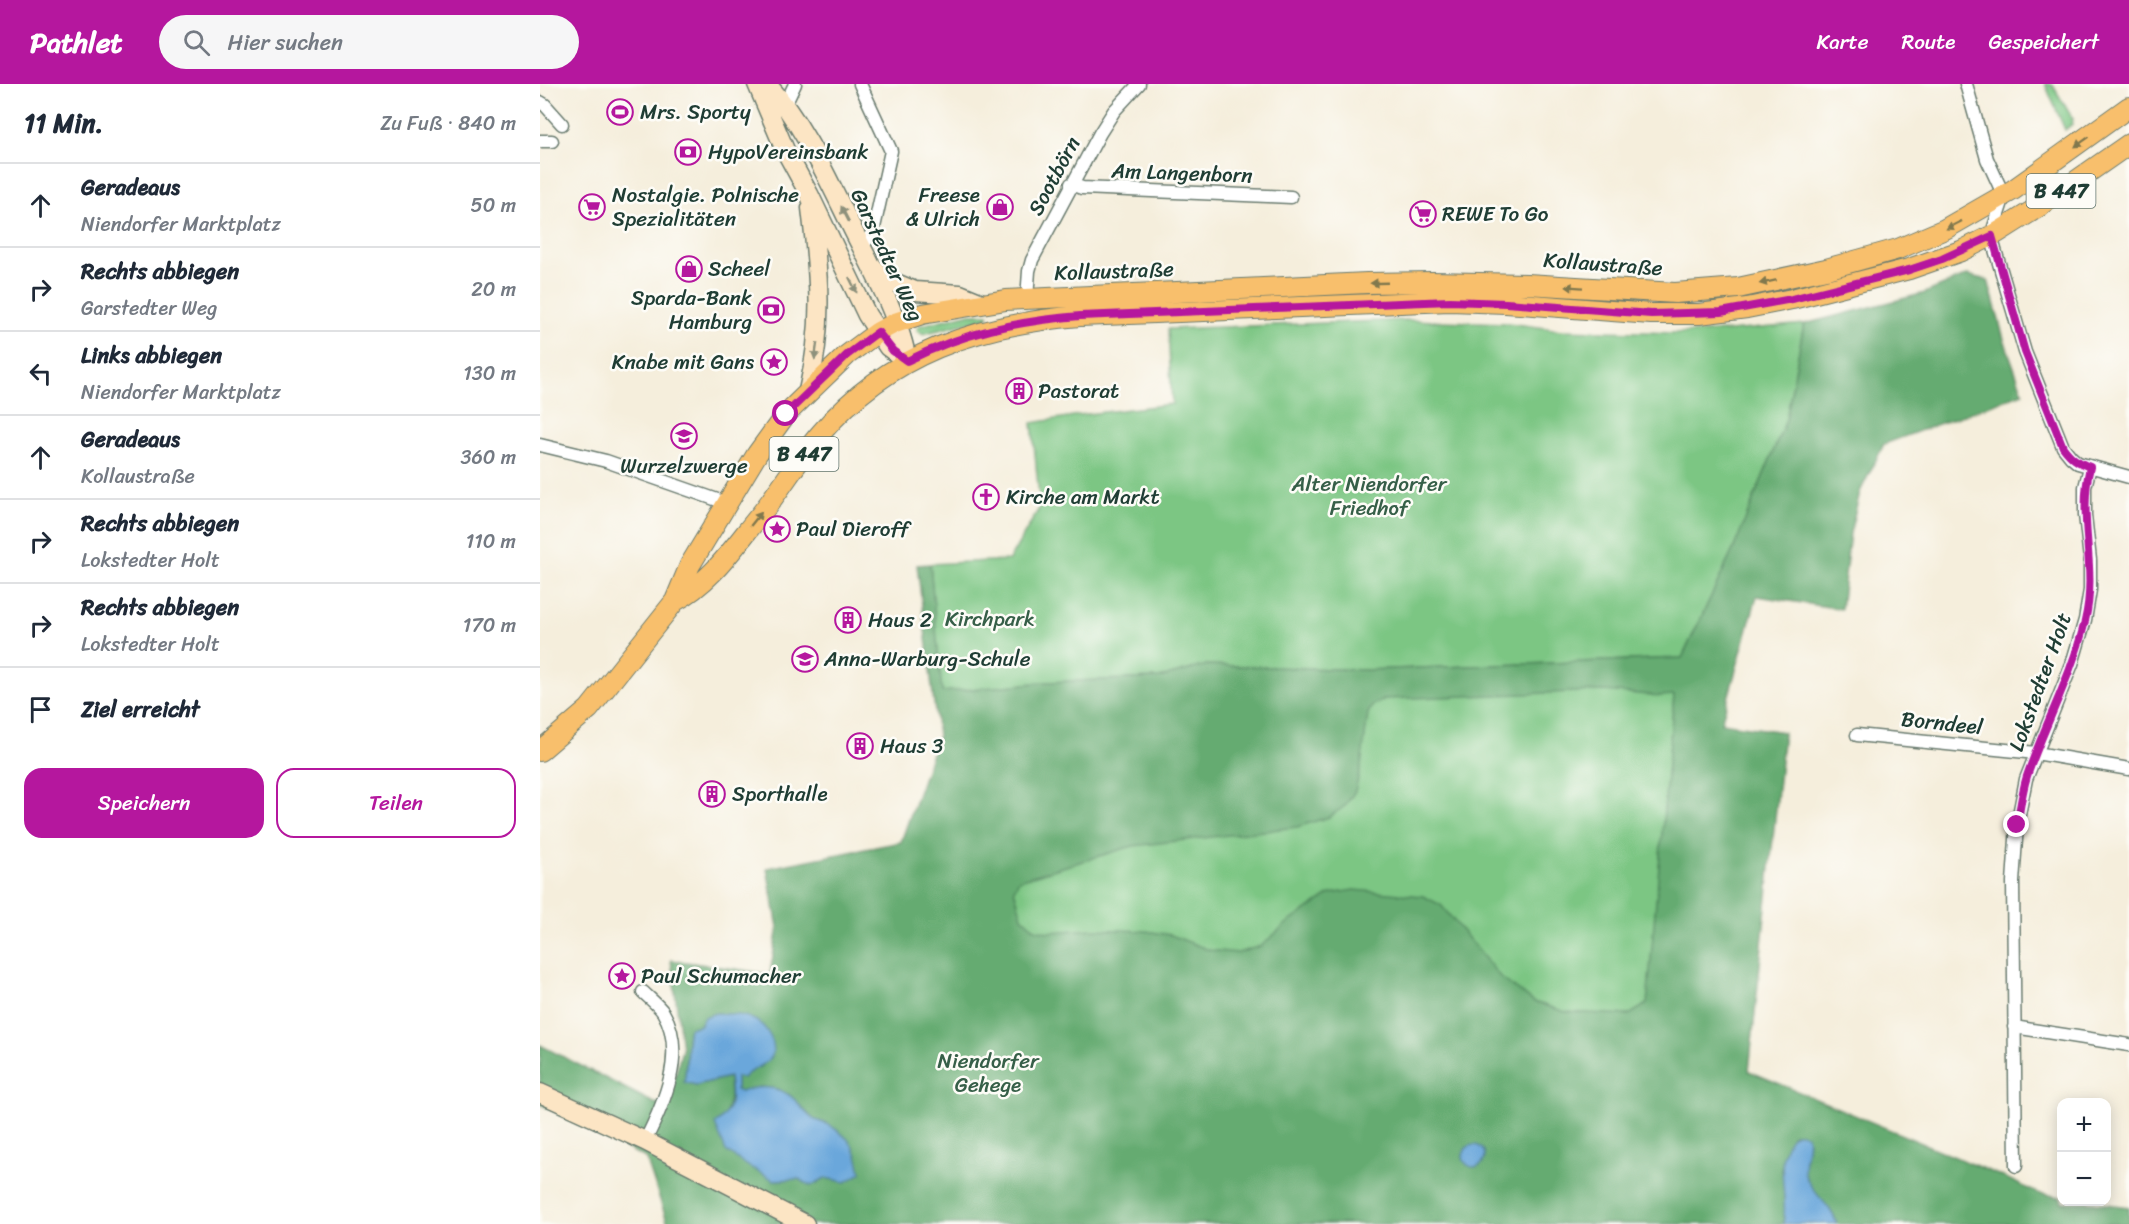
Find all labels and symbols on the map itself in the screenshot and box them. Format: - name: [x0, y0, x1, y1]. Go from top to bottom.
- place label: Mrs. Sporty: [640, 93, 751, 131]
- sports icon: Mrs. Sporty: [605, 97, 635, 127]
- street label: Sootbörn: [1017, 129, 1091, 223]
- place label: HypoVereinsbank: [708, 133, 869, 171]
- one-way arrow: [2074, 136, 2090, 148]
- bank icon: HypoVereinsbank: [673, 137, 703, 167]
- street label: Am Langenborn: [1110, 152, 1253, 194]
- road number: B 447: [2026, 174, 2096, 208]
- place label: Nostalgie. Polnische Spezialitäten: [612, 176, 799, 238]
- place label: Freese & Ulrich: [905, 176, 980, 238]
- street label: Garstedter Weg: [840, 182, 935, 328]
- supermarket icon: Nostalgie. Polnische Spezialitäten: [577, 192, 607, 222]
- shop icon: Freese & Ulrich: [985, 192, 1015, 222]
- place label: REWE To Go: [1442, 195, 1549, 233]
- supermarket icon: REWE To Go: [1408, 199, 1438, 229]
- one-way arrow: [840, 206, 850, 223]
- one-way arrow: [1945, 220, 1962, 230]
- street label: Kollaustraße: [1542, 241, 1664, 287]
- place label: Scheel: [708, 250, 771, 288]
- street label: Kollaustraße: [1054, 250, 1175, 292]
- shop icon: Scheel: [674, 254, 704, 284]
- one-way arrow: [848, 277, 857, 294]
- one-way arrow: [1370, 278, 1389, 288]
- one-way arrow: [1758, 278, 1777, 287]
- place label: Sparda-Bank Hamburg: [631, 279, 752, 341]
- one-way arrow: [1564, 282, 1583, 292]
- bank icon: Sparda-Bank Hamburg: [756, 295, 786, 325]
- one-way arrow: [812, 341, 821, 360]
- place label: Knabe mit Gans: [612, 343, 754, 381]
- place icon: Knabe mit Gans: [759, 347, 789, 377]
- place label: Pastorat: [1038, 372, 1119, 410]
- building icon: Pastorat: [1004, 376, 1034, 406]
- route start: [772, 400, 798, 426]
- school or university icon: Wurzelzwerge: [669, 421, 699, 451]
- road number: B 447: [770, 437, 838, 471]
- place label: Wurzelzwerge: [620, 447, 748, 485]
- park label: Alter Niendorfer Friedhof: [1291, 465, 1448, 527]
- place label: Kirche am Markt: [1006, 478, 1160, 516]
- church icon: Kirche am Markt: [971, 482, 1001, 512]
- place label: Paul Dieroff: [796, 510, 912, 548]
- one-way arrow: [750, 511, 763, 527]
- place icon: Paul Dieroff: [762, 514, 792, 544]
- park label: Kirchpark: [945, 600, 1035, 638]
- place label: Haus 2: [868, 601, 932, 639]
- building icon: Haus 2: [833, 605, 863, 635]
- street label: Lokstedter Holt: [1997, 607, 2083, 757]
- place label: Anna-Warburg-Schule: [823, 640, 1031, 678]
- school or university icon: Anna-Warburg-Schule: [790, 644, 820, 674]
- street label: Borndeel: [1899, 700, 1986, 746]
- place label: Haus 3: [880, 727, 944, 765]
- building icon: Haus 3: [845, 731, 875, 761]
- place label: Sporthalle: [732, 775, 828, 813]
- building icon: Sporthalle: [697, 779, 727, 809]
- route end: [2003, 811, 2029, 837]
- place label: Paul Schumacher: [641, 957, 802, 995]
- place icon: Paul Schumacher: [607, 961, 637, 991]
- park label: Niendorfer Gehege: [937, 1042, 1040, 1104]

